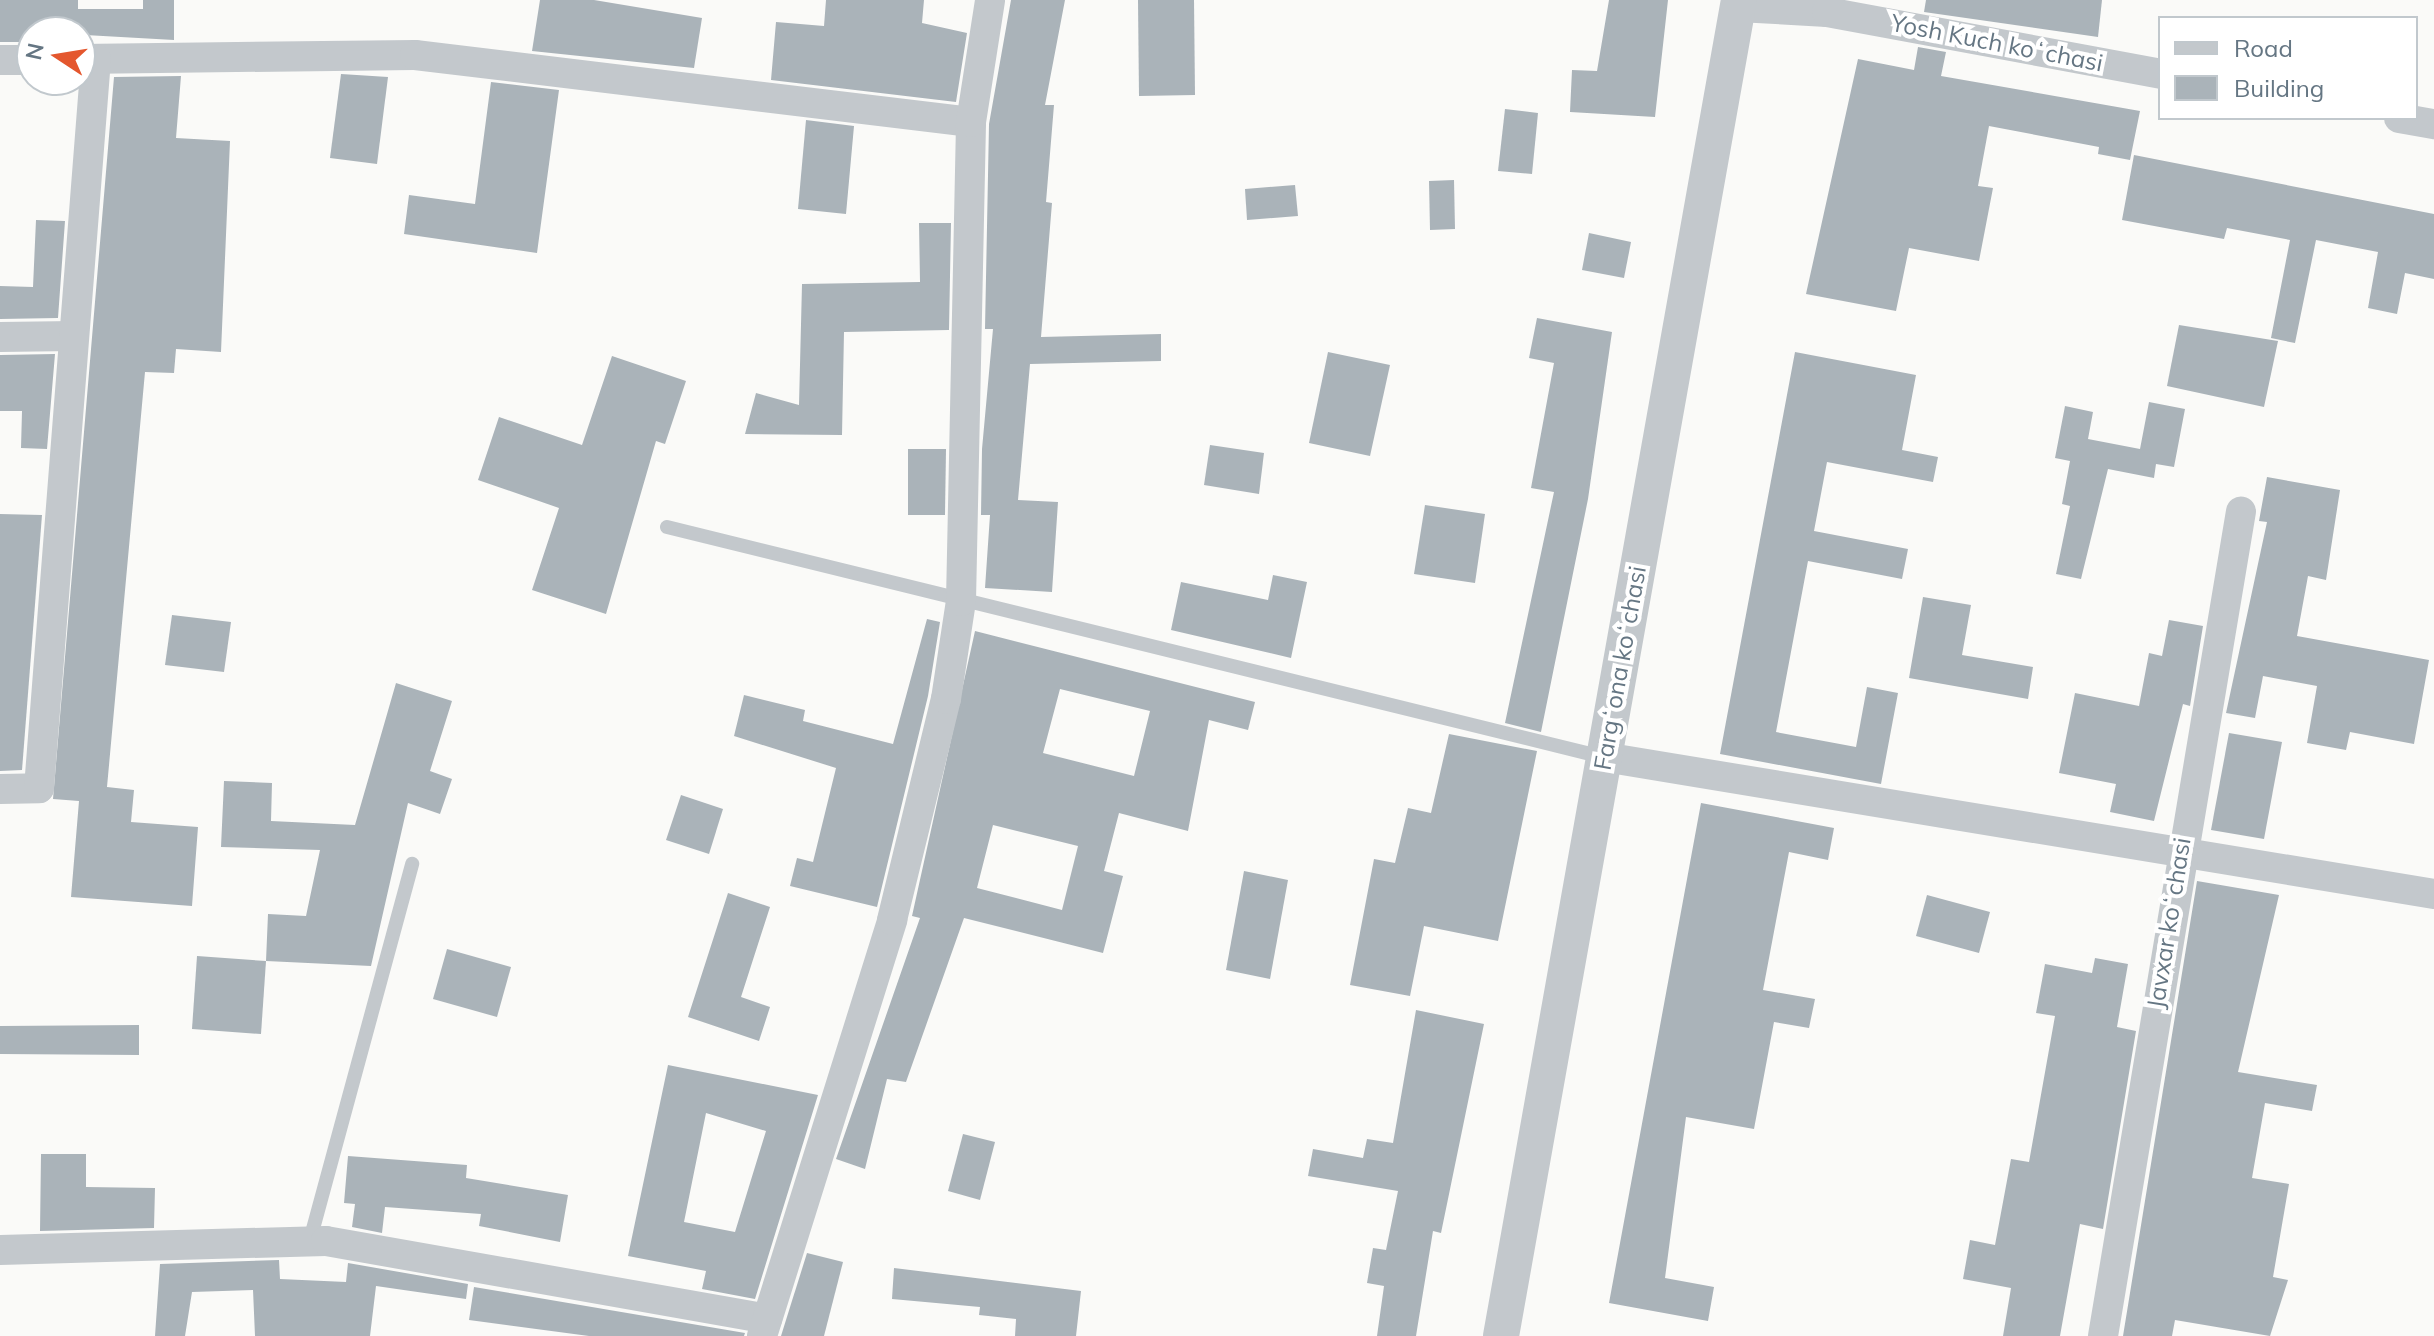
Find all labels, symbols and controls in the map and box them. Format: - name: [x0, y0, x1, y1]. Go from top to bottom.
- street label: Yosh Kuch koʻchasi: [1889, 8, 2105, 78]
- north arrow: [16, 16, 96, 96]
- legend: [2158, 16, 2418, 120]
- text: Road: [2234, 33, 2293, 63]
- text: N: [19, 40, 50, 62]
- text: Building: [2234, 73, 2324, 103]
- street label: Fargʻona koʻchasi: [1588, 564, 1652, 772]
- street label: Javxar koʻchasi: [2141, 836, 2197, 1010]

